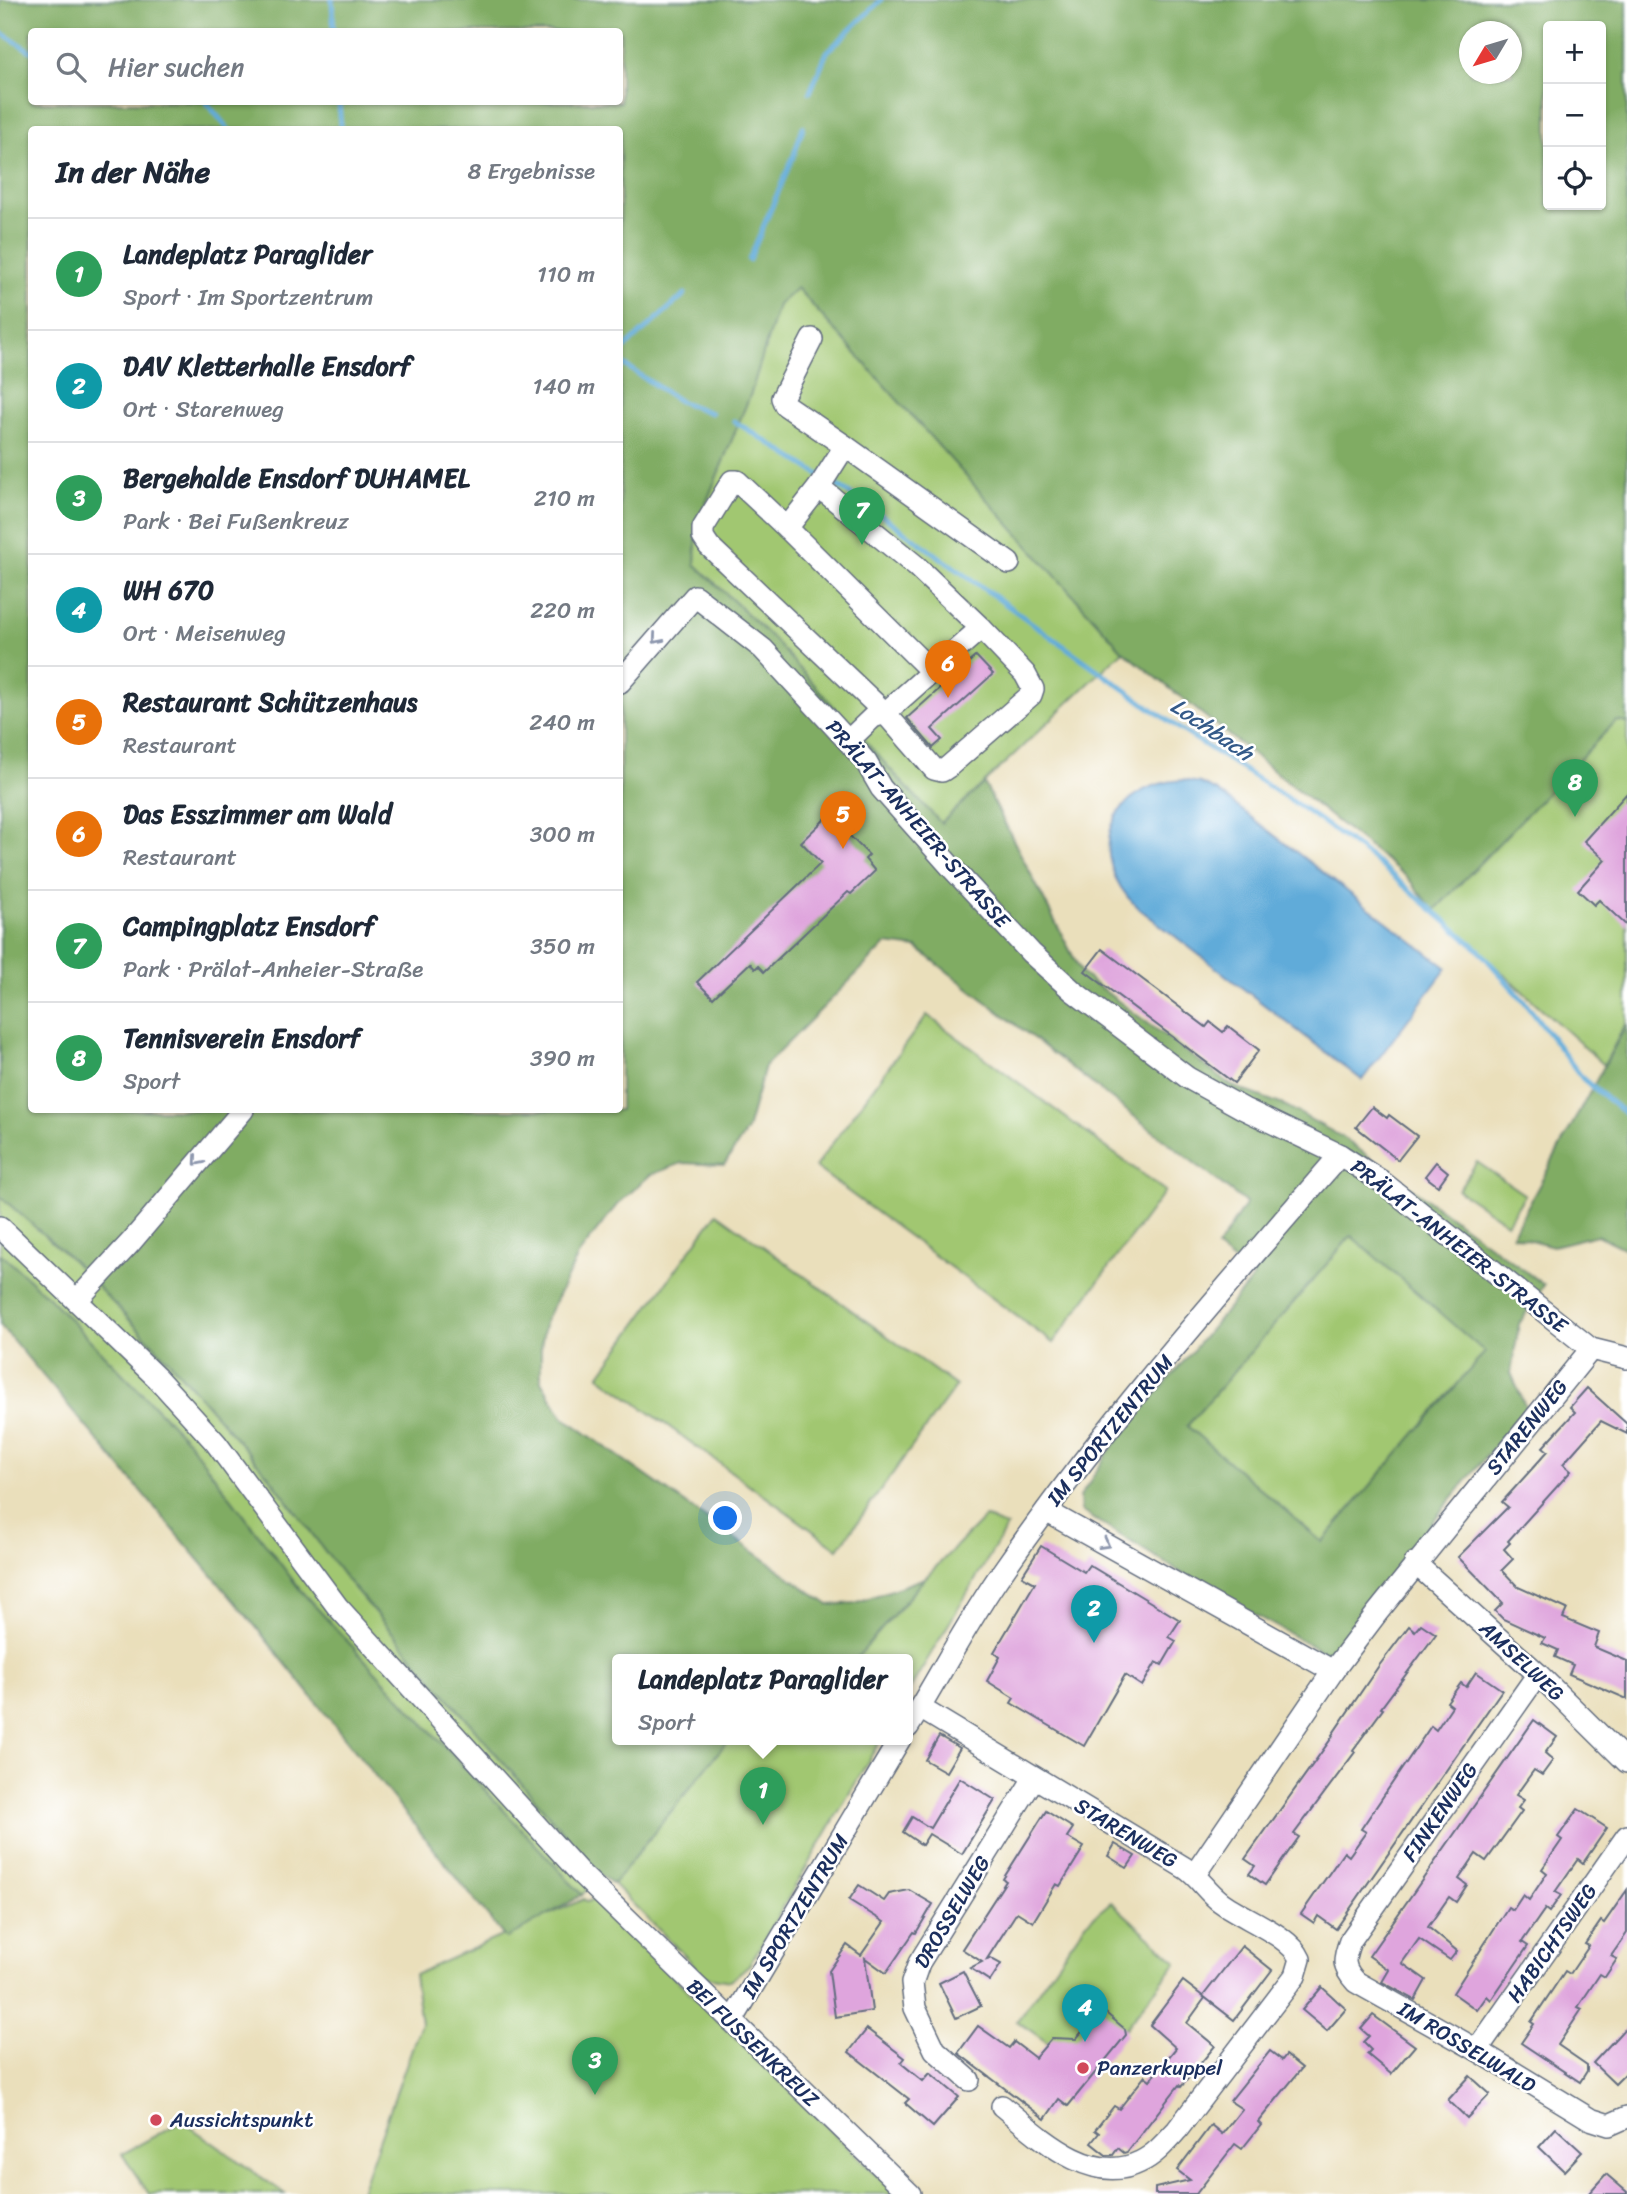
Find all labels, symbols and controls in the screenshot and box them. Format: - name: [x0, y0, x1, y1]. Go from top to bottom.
- north arrow: [1459, 21, 1522, 84]
- map controls: [1543, 21, 1606, 210]
- button: +: [1543, 21, 1606, 84]
- search box: [28, 28, 623, 105]
- text: Hier suchen: [108, 44, 244, 90]
- icon: search: [52, 48, 90, 86]
- button: −: [1543, 84, 1606, 147]
- text: In der Nähe: [56, 145, 210, 199]
- button: locate: [1543, 147, 1606, 210]
- text: 8 Ergebnisse: [467, 151, 595, 192]
- text: Landeplatz Paraglider: [123, 231, 372, 277]
- text: 1: [74, 254, 84, 295]
- text: 110 m: [537, 254, 595, 295]
- text: Sport · Im Sportzentrum: [123, 277, 373, 318]
- text: DAV Kletterhalle Ensdorf: [123, 343, 411, 389]
- text: 2: [72, 366, 86, 407]
- text: 140 m: [533, 366, 595, 407]
- text: Ort · Starenweg: [123, 389, 284, 430]
- text: Bergehalde Ensdorf DUHAMEL: [123, 455, 470, 501]
- text: 3: [73, 478, 85, 519]
- text: 210 m: [534, 478, 595, 519]
- pin: 7: [839, 487, 885, 545]
- text: Park · Bei Fußenkreuz: [123, 501, 349, 542]
- text: WH 670: [123, 567, 214, 613]
- text: 4: [72, 590, 86, 631]
- text: 220 m: [530, 590, 595, 631]
- text: Ort · Meisenweg: [123, 613, 286, 654]
- one-way arrow: [653, 631, 665, 644]
- pin: 6: [925, 640, 971, 698]
- text: Restaurant Schützenhaus: [123, 679, 418, 725]
- water label: Lochbach: [1162, 686, 1263, 774]
- text: 5: [72, 702, 86, 743]
- text: 240 m: [529, 702, 595, 743]
- street label: PRÄLAT-ANHEIER-STRASSE: [816, 711, 1021, 938]
- text: Restaurant: [123, 725, 237, 766]
- pin: 8: [1552, 759, 1598, 817]
- text: Das Esszimmer am Wald: [123, 791, 392, 837]
- pin: 5: [820, 791, 866, 849]
- text: 6: [72, 814, 86, 855]
- text: 300 m: [530, 814, 595, 855]
- text: Restaurant: [123, 837, 237, 878]
- text: Campingplatz Ensdorf: [123, 903, 375, 949]
- text: 7: [72, 926, 86, 967]
- text: 350 m: [530, 926, 595, 967]
- text: Park · Prälat-Anheier-Straße: [123, 949, 423, 990]
- text: Tennisverein Ensdorf: [123, 1015, 360, 1061]
- text: 8: [72, 1038, 86, 1079]
- text: 390 m: [530, 1038, 595, 1079]
- text: Sport: [123, 1061, 180, 1102]
- street label: PRÄLAT-ANHEIER-STRASSE: [1342, 1149, 1577, 1344]
- one-way arrow: [194, 1153, 206, 1166]
- street label: IM SPORTZENTRUM: [1036, 1346, 1184, 1515]
- street label: STARENWEG: [1476, 1370, 1578, 1484]
- your location: [708, 1501, 742, 1535]
- one-way arrow: [1098, 1536, 1111, 1549]
- pin: 2: [1071, 1585, 1117, 1643]
- street label: AMSELWEG: [1469, 1610, 1574, 1711]
- popup: [612, 1654, 913, 1745]
- text: Landeplatz Paraglider: [638, 1656, 887, 1702]
- text: Sport: [638, 1702, 695, 1743]
- street label: FINKENWEG: [1392, 1754, 1488, 1870]
- pin: 1: [740, 1767, 786, 1825]
- street label: STARENWEG: [1067, 1787, 1185, 1879]
- street label: IM SPORTZENTRUM: [730, 1826, 859, 2007]
- street label: DROSSELWEG: [903, 1848, 1001, 1976]
- street label: HABICHTSWEG: [1496, 1875, 1608, 2011]
- street label: BEI FUSSENKREUZ: [677, 1969, 829, 2117]
- pin: 4: [1062, 1984, 1108, 2042]
- street label: IM ROSSELWALD: [1390, 1990, 1544, 2104]
- pin: 3: [572, 2037, 618, 2095]
- place label: Panzerkuppel: [1097, 2049, 1223, 2087]
- marker: Panzerkuppel: [1075, 2060, 1091, 2076]
- place label: Aussichtspunkt: [169, 2101, 313, 2139]
- marker: Aussichtspunkt: [148, 2112, 164, 2128]

